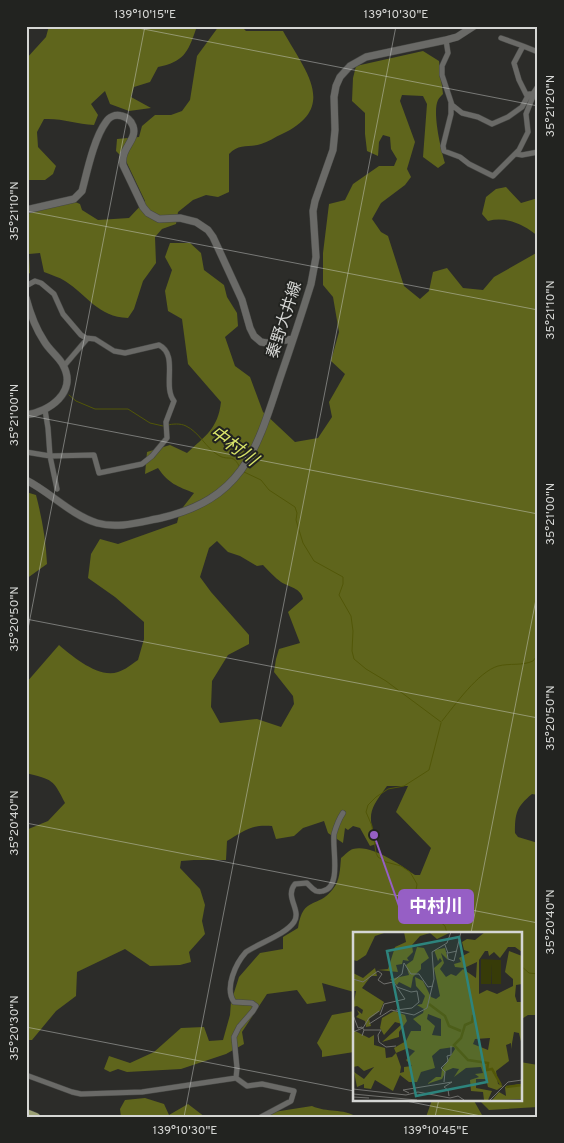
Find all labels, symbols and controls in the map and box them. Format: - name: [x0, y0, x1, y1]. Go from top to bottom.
- text: 139°10'15"E: [114, 7, 176, 23]
- text: 139°10'30"E: [363, 7, 429, 23]
- text: 35°21'20"N: [543, 75, 559, 137]
- text: 35°21'10"N: [7, 181, 23, 241]
- street label: 秦野大井線: [263, 279, 307, 361]
- text: 35°21'10"N: [543, 280, 559, 340]
- text: 35°21'00"N: [7, 384, 23, 446]
- water label: 中村川: [204, 422, 263, 473]
- text: 35°21'00"N: [543, 483, 559, 545]
- text: 35°20'50"N: [7, 586, 23, 652]
- text: 35°20'50"N: [543, 685, 559, 751]
- text: 35°20'40"N: [7, 790, 23, 856]
- text: 35°20'40"N: [543, 889, 559, 955]
- callout: 中村川: [399, 890, 473, 923]
- text: 中村川: [409, 896, 463, 919]
- inset map: [353, 932, 522, 1100]
- text: 35°20'30"N: [7, 995, 23, 1061]
- text: 139°10'30"E: [152, 1123, 218, 1139]
- text: 139°10'45"E: [403, 1123, 469, 1139]

